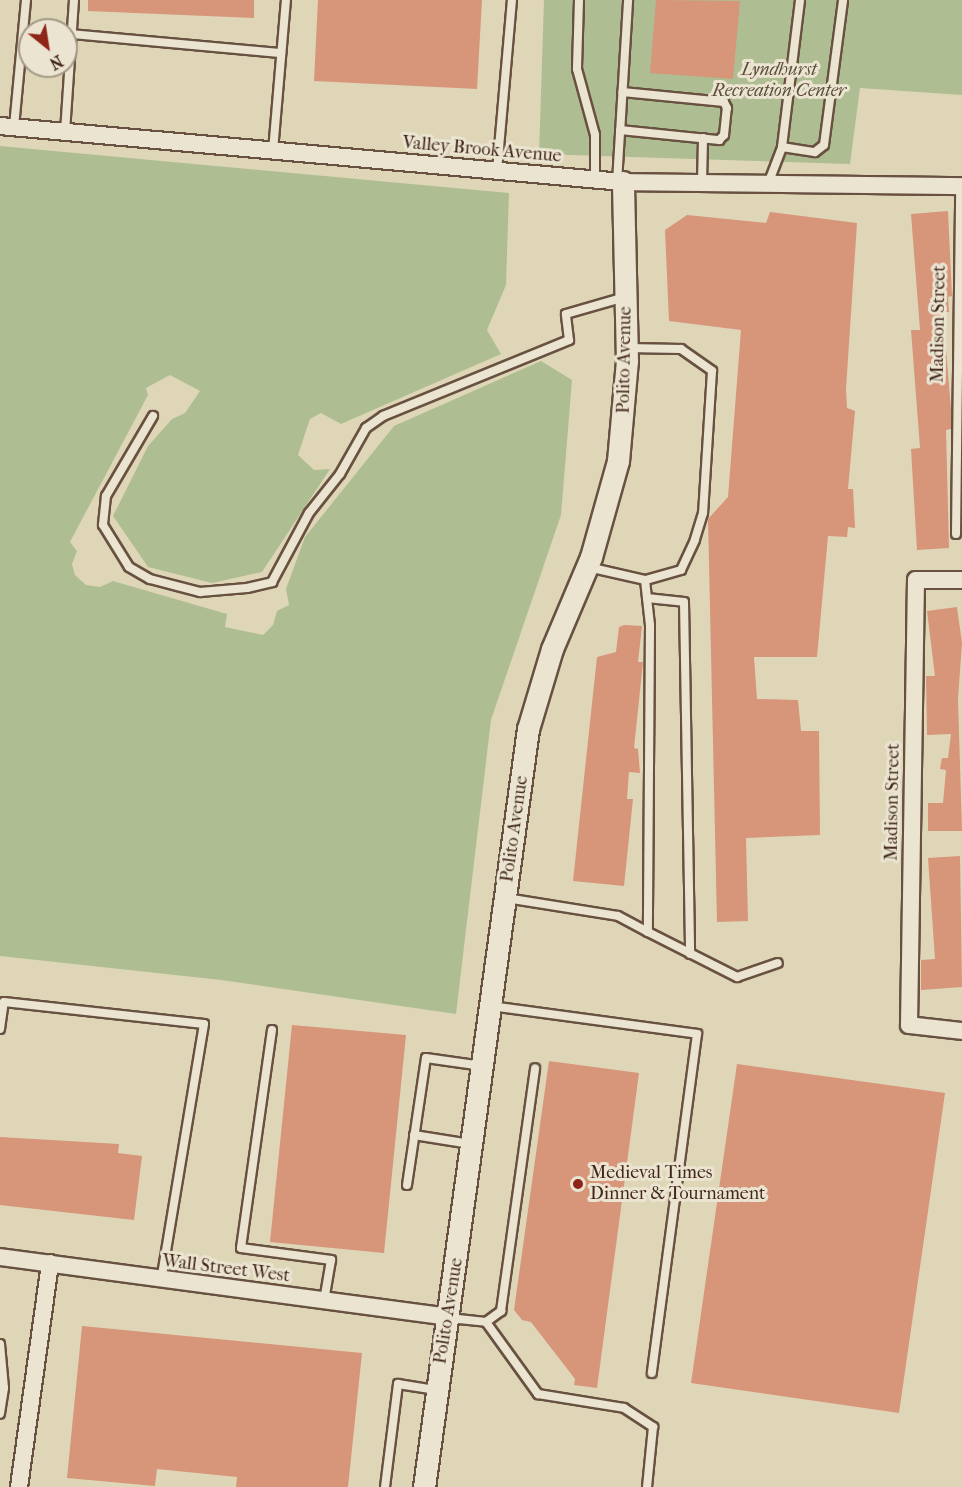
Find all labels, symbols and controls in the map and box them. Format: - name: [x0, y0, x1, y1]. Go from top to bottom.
- north arrow: [18, 18, 78, 78]
- text: N: [46, 51, 66, 74]
- park label: Lyndhurst Recreation Center: [712, 60, 846, 103]
- street label: Valley Brook Avenue: [402, 132, 562, 168]
- street label: Madison Street: [927, 265, 951, 383]
- street label: Polito Avenue: [613, 306, 637, 414]
- street label: Madison Street: [881, 743, 905, 861]
- street label: Polito Avenue: [497, 774, 533, 884]
- place label: Medieval Times Dinner & Tournament: [590, 1163, 766, 1206]
- marker: Medieval Times Dinner & Tournament: [571, 1177, 585, 1191]
- street label: Wall Street West: [161, 1250, 291, 1288]
- street label: Polito Avenue: [430, 1256, 468, 1366]

